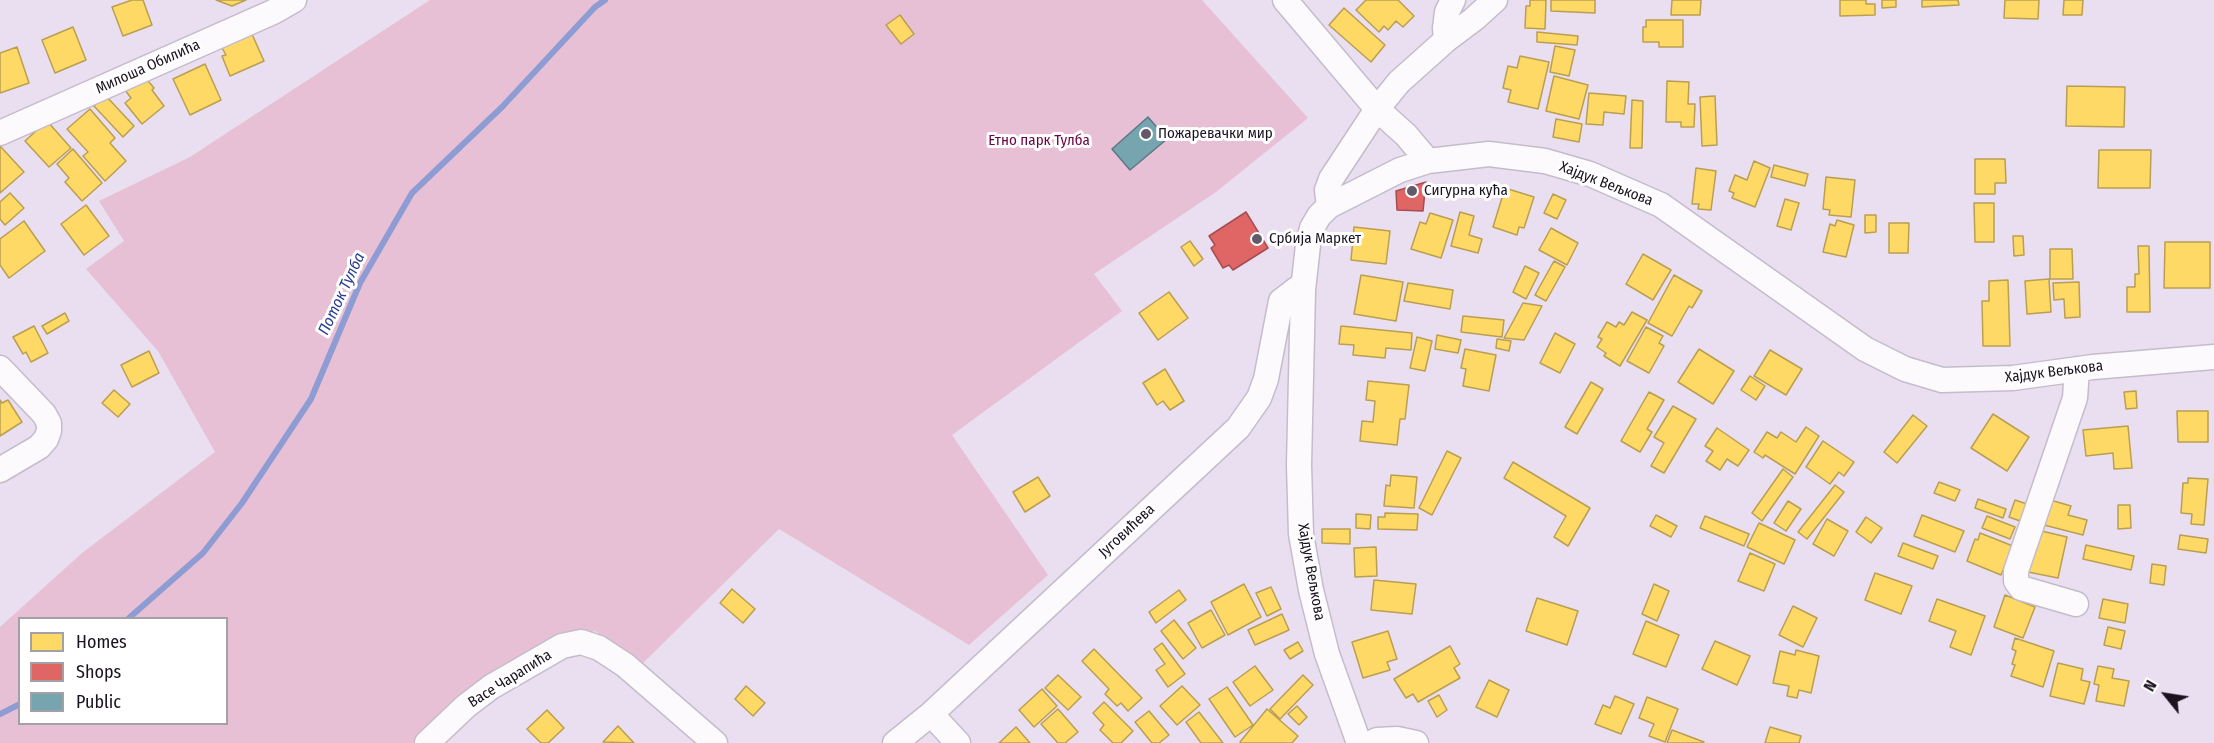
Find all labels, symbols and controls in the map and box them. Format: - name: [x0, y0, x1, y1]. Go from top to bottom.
- street label: Милоша Обилића: [93, 36, 203, 98]
- place label: Пожаревачки мир: [1158, 125, 1273, 143]
- marker: Пожаревачки мир: [1139, 127, 1153, 141]
- park label: Етно парк Тулба: [988, 132, 1090, 150]
- street label: Хајдук Вељкова: [1557, 158, 1655, 210]
- place label: Сигурна кућа: [1424, 182, 1508, 200]
- marker: Сигурна кућа: [1405, 184, 1419, 198]
- place label: Србија Маркет: [1269, 230, 1361, 248]
- marker: Србија Маркет: [1250, 232, 1264, 246]
- water label: Поток Тулба: [315, 250, 369, 338]
- street label: Хајдук Вељкова: [2004, 357, 2104, 387]
- street label: Југовићева: [1095, 501, 1159, 561]
- street label: Хајдук Вељкова: [1294, 522, 1328, 622]
- legend: [18, 617, 228, 725]
- text: Homes: [76, 631, 127, 653]
- street label: Васе Чарапића: [465, 646, 555, 712]
- text: Shops: [76, 661, 121, 683]
- north arrow: [2136, 665, 2196, 725]
- text: N: [2139, 677, 2161, 695]
- text: Public: [76, 691, 121, 713]

